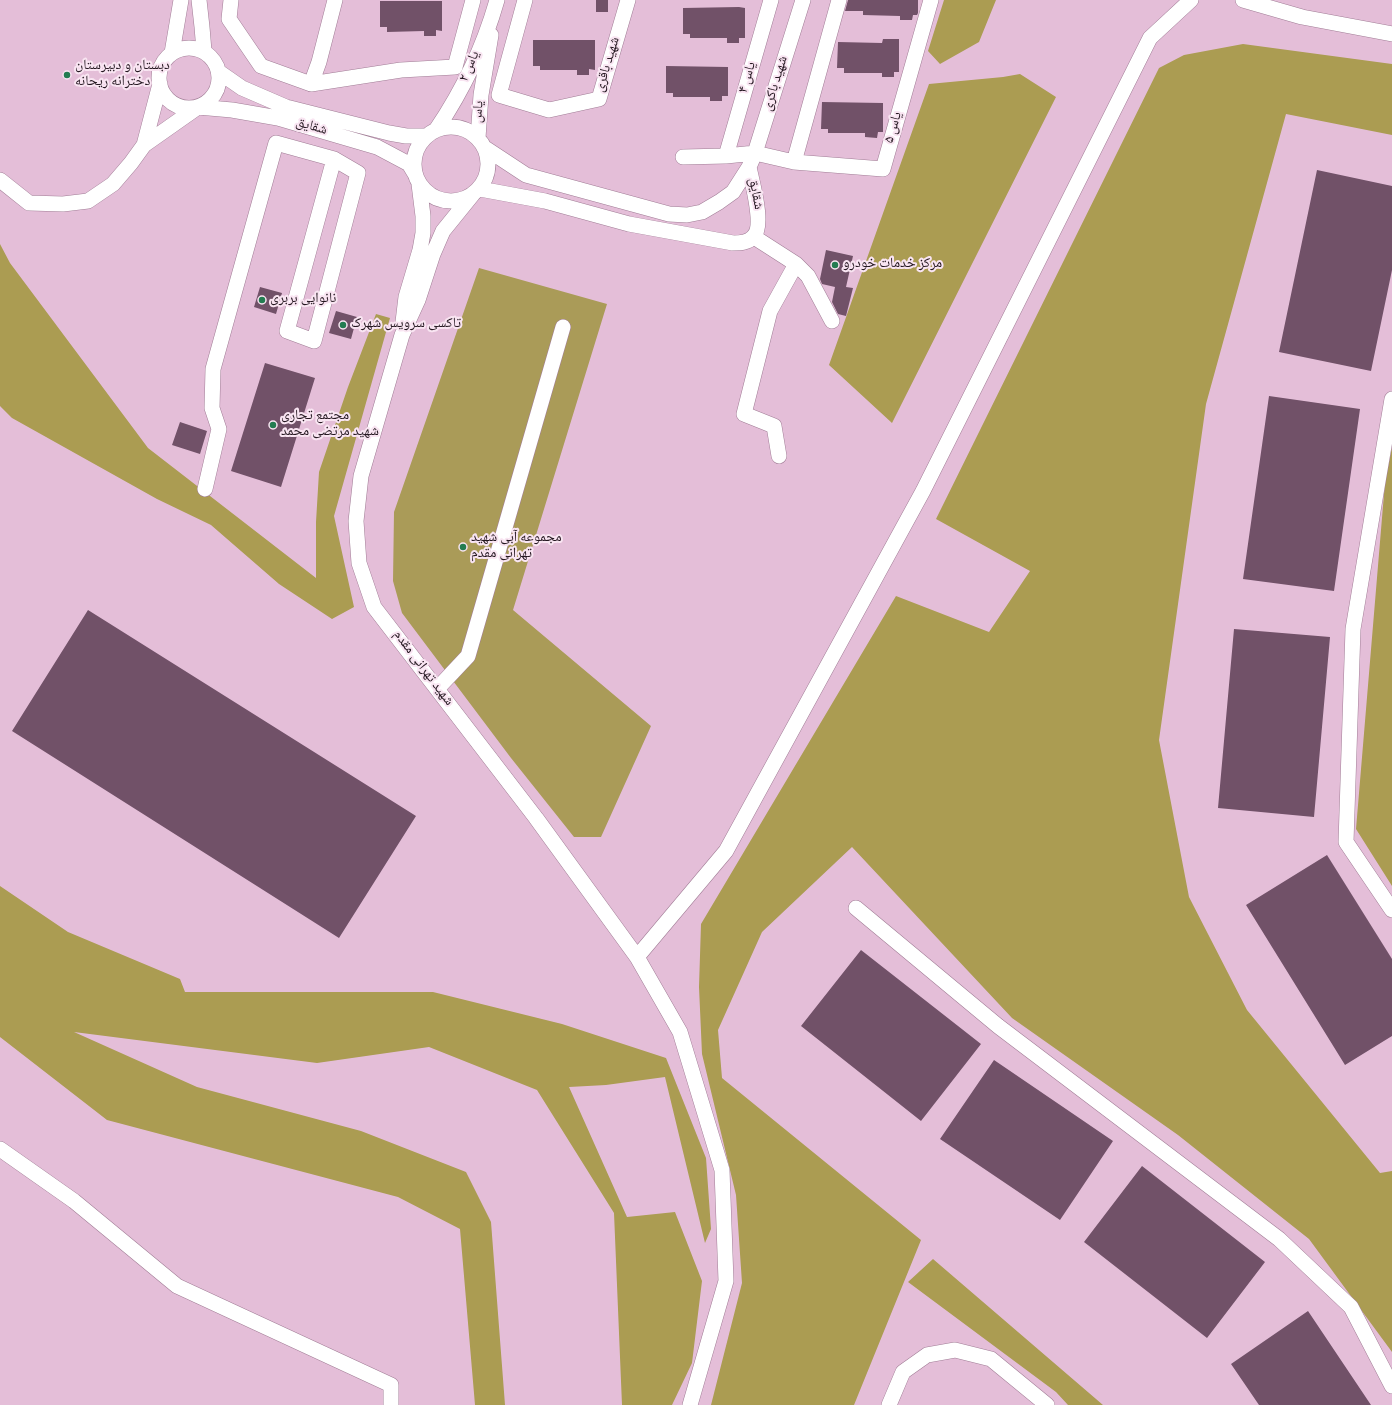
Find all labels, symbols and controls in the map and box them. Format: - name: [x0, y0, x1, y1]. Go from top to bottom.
- street label: شهید باقری: [593, 35, 625, 95]
- street label: یاس ۲: [457, 49, 485, 85]
- street label: شهید باکری: [761, 54, 793, 114]
- place label: دبستان و دبیرستان دخترانه ریحانه: [75, 59, 170, 92]
- street label: یاس ۴: [737, 60, 761, 96]
- marker: دبستان و دبیرستان دخترانه ریحانه: [62, 70, 72, 80]
- street label: یاس: [471, 100, 489, 124]
- street label: یاس ۵: [883, 110, 907, 146]
- street label: شقایق: [293, 116, 329, 140]
- street label: شقایق: [743, 177, 765, 211]
- place label: مرکز خدمات خودرو: [843, 257, 942, 273]
- marker: مرکز خدمات خودرو: [830, 260, 840, 270]
- place label: نانوایی بربری: [270, 292, 336, 308]
- marker: نانوایی بربری: [257, 295, 267, 305]
- place label: تاکسی سرویس شهرک: [351, 317, 461, 333]
- marker: تاکسی سرویس شهرک: [338, 320, 348, 330]
- place label: مجتمع تجاری شهید مرتضی محمد: [281, 409, 379, 442]
- marker: مجتمع تجاری شهید مرتضی محمد: [268, 420, 278, 430]
- place label: مجموعه آبی شهید تهرانی مقدم: [471, 531, 562, 564]
- marker: مجموعه آبی شهید تهرانی مقدم: [458, 542, 468, 552]
- street label: شهید تهرانی مقدم: [388, 628, 456, 710]

